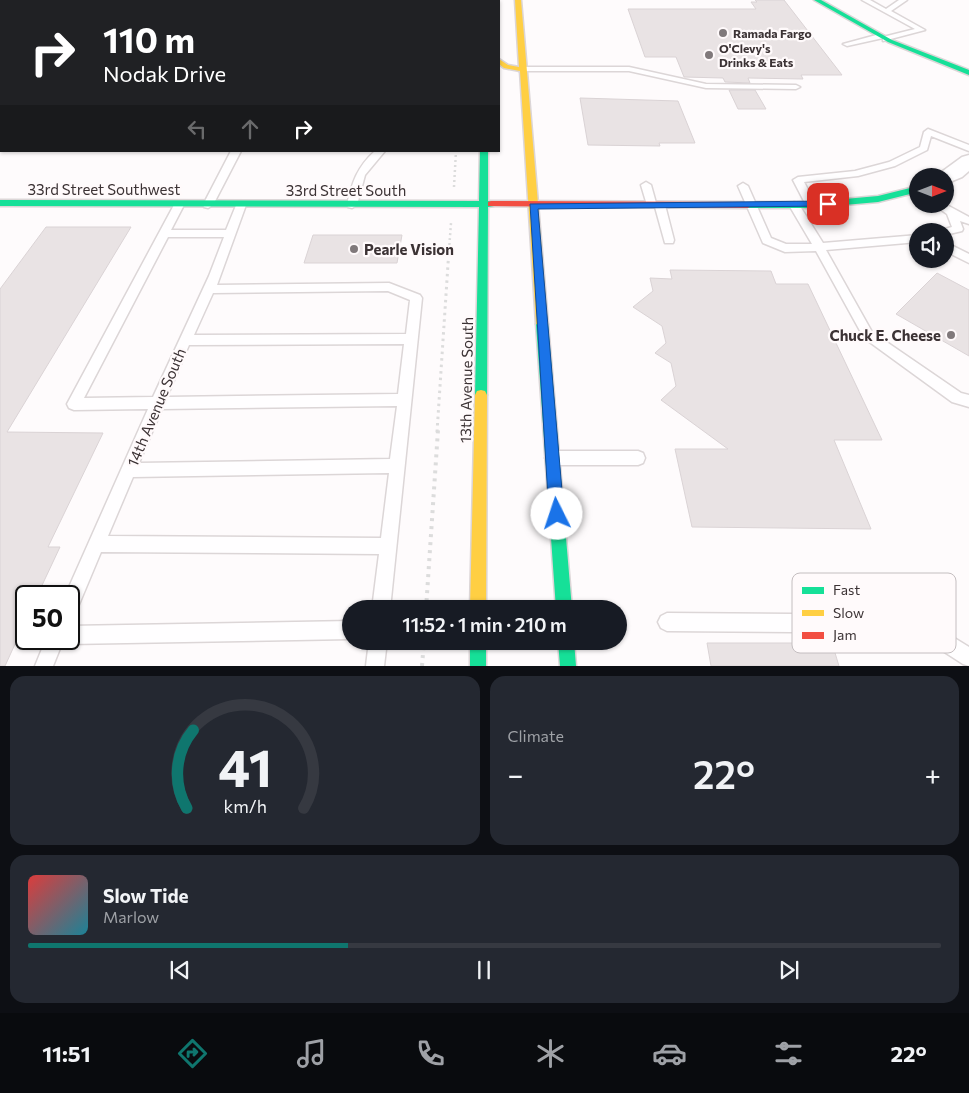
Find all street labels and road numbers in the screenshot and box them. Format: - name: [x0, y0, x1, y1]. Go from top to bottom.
- street label: 33rd Street Southwest: [28, 180, 180, 198]
- street label: 33rd Street South: [286, 181, 406, 199]
- street label: 13th Avenue South: [456, 317, 476, 443]
- street label: 14th Avenue South: [123, 345, 189, 469]

